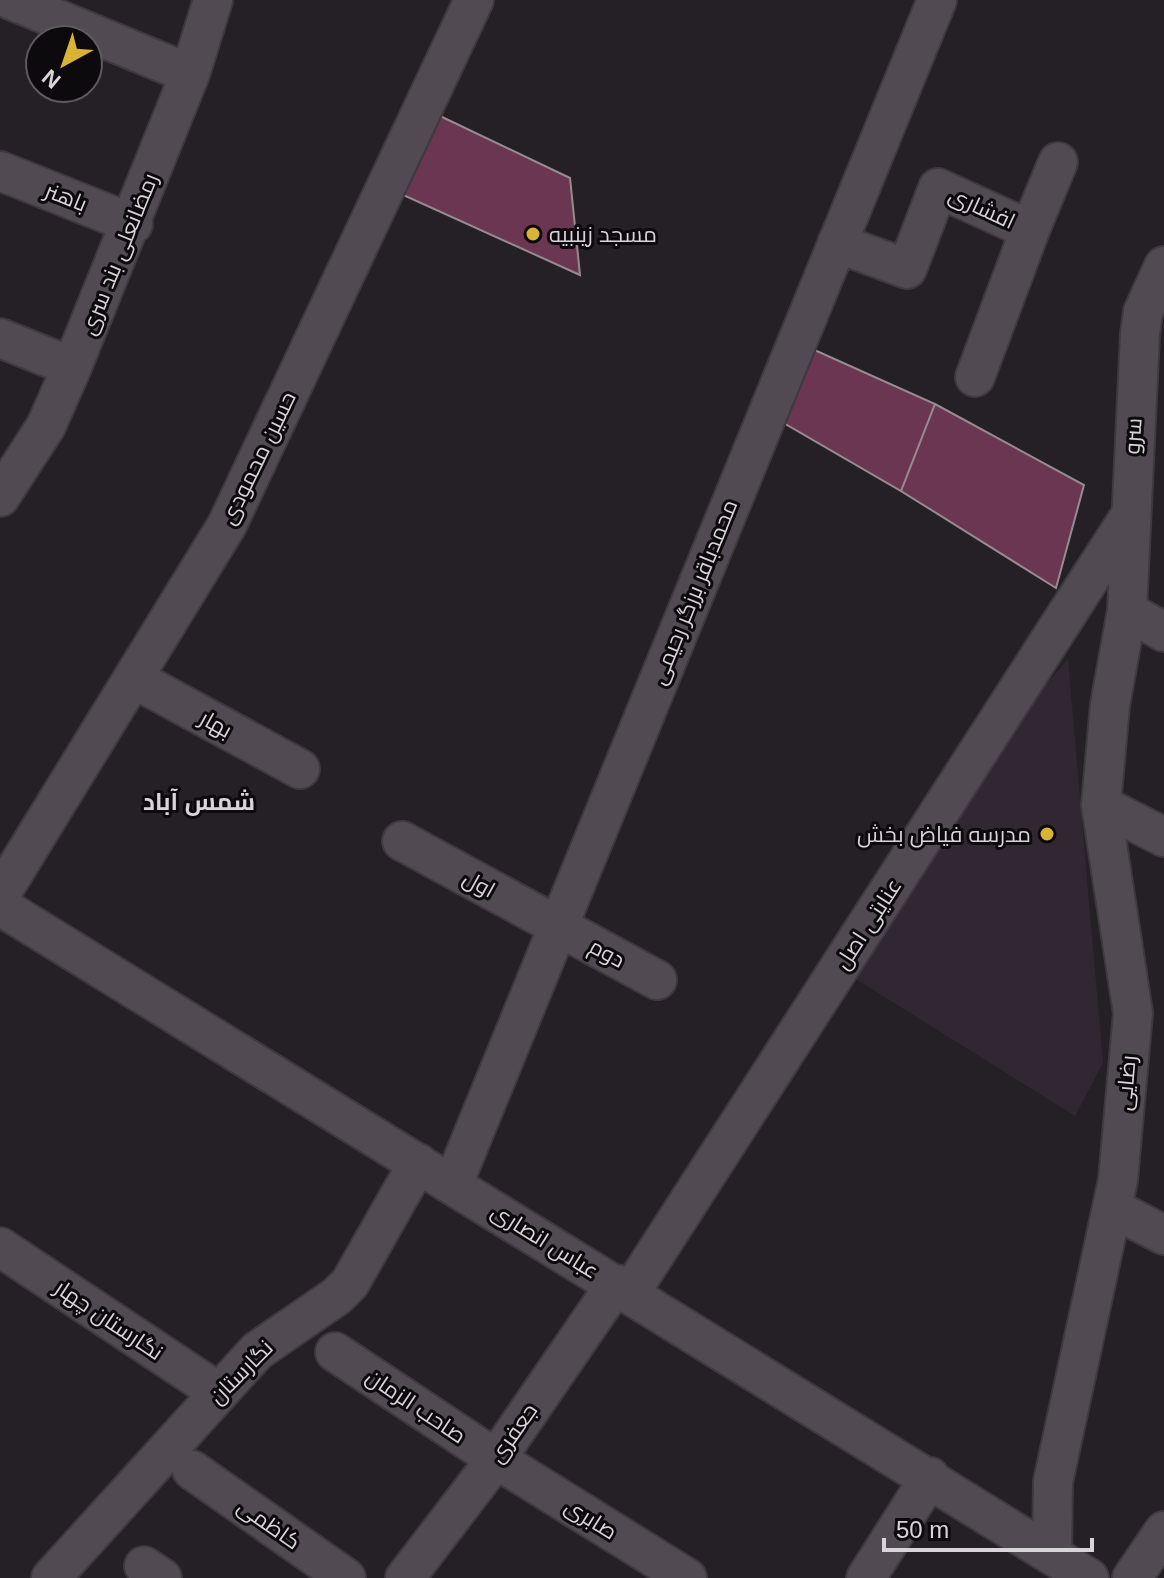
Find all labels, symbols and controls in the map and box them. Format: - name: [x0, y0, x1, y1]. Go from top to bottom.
- north arrow: [24, 24, 104, 104]
- text: N: [37, 64, 66, 94]
- street label: رمضانعلی بند سری: [75, 170, 164, 339]
- street label: باهنر: [40, 177, 91, 217]
- street label: افشاری: [945, 182, 1019, 234]
- place label: مسجد زینبیه: [549, 222, 657, 247]
- marker: مسجد زینبیه: [524, 225, 542, 243]
- street label: حسین محمودی: [215, 388, 302, 529]
- street label: سرو: [1119, 417, 1147, 455]
- street label: محمدباقر برزگر رحیمی: [646, 496, 743, 688]
- street label: بهار: [193, 704, 236, 744]
- district label: شمس آباد: [143, 788, 255, 816]
- place label: مدرسه فیاض بخش: [857, 822, 1031, 848]
- marker: مدرسه فیاض بخش: [1038, 825, 1056, 843]
- street label: اول: [459, 865, 499, 903]
- street label: عنایتی اصل: [829, 874, 907, 975]
- street label: دوم: [584, 933, 629, 975]
- street label: رضایی: [1111, 1054, 1142, 1112]
- street label: عباس انصاری: [486, 1198, 603, 1285]
- street label: نگارستان چهار: [48, 1274, 168, 1367]
- street label: نگارستان: [204, 1335, 278, 1409]
- street label: صاحب الزمان: [361, 1364, 471, 1448]
- street label: جعفری: [484, 1399, 542, 1467]
- street label: کاظمی: [232, 1493, 305, 1555]
- street label: صابری: [560, 1493, 622, 1545]
- scale bar: [884, 1502, 1092, 1552]
- text: 50 m: [896, 1516, 949, 1543]

